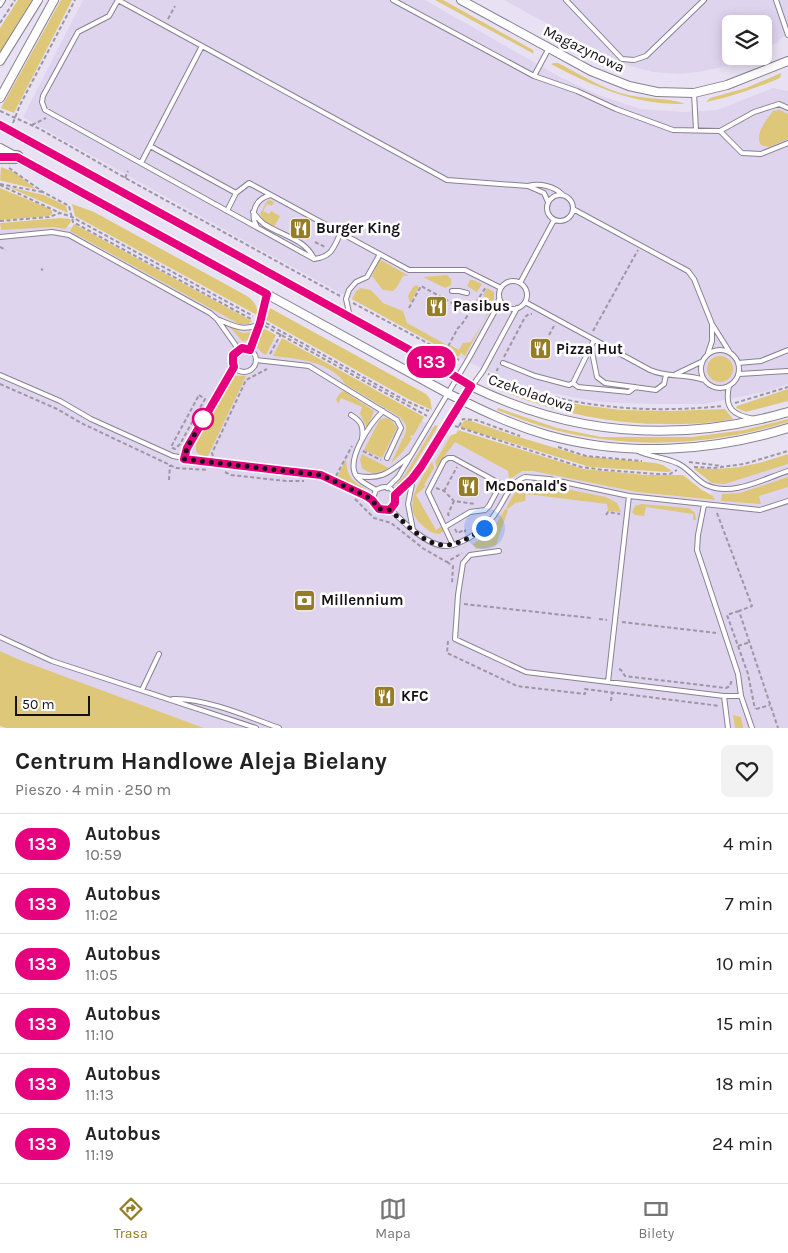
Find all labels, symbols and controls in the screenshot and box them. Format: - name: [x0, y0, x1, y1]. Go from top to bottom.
- map controls: [722, 15, 772, 65]
- button: layers: [722, 15, 772, 65]
- street label: Magazynowa: [540, 22, 628, 76]
- restaurant icon: Burger King: [288, 216, 312, 240]
- place label: Burger King: [316, 219, 400, 237]
- restaurant icon: Pasibus: [425, 294, 449, 318]
- place label: Pasibus: [453, 297, 510, 315]
- restaurant icon: Pizza Hut: [528, 337, 552, 361]
- place label: Pizza Hut: [556, 340, 623, 358]
- line badge: 133: [402, 346, 460, 378]
- text: 133: [417, 351, 445, 373]
- street label: Czekoladowa: [486, 370, 576, 416]
- unlabelled marker: [192, 408, 214, 430]
- restaurant icon: McDonald's: [457, 474, 481, 498]
- place label: McDonald's: [485, 477, 567, 495]
- your location: [472, 516, 497, 541]
- bank icon: Millennium: [293, 588, 317, 612]
- place label: Millennium: [321, 591, 403, 609]
- restaurant icon: KFC: [373, 684, 397, 708]
- place label: KFC: [401, 687, 429, 705]
- scale bar: [15, 693, 90, 716]
- text: 50 m: [22, 696, 55, 713]
- button: heart: [721, 745, 773, 797]
- text: Centrum Handlowe Aleja Bielany: [15, 747, 387, 775]
- text: Pieszo · 4 min · 250 m: [15, 780, 171, 799]
- text: Autobus: [85, 823, 161, 845]
- text: 133: [28, 833, 57, 855]
- text: 4 min: [723, 833, 773, 855]
- text: 10:59: [85, 845, 122, 864]
- text: Autobus: [85, 883, 161, 905]
- text: 133: [28, 893, 57, 915]
- text: 7 min: [725, 893, 773, 915]
- text: 11:02: [85, 905, 118, 924]
- text: Autobus: [85, 943, 161, 965]
- text: 133: [28, 953, 57, 975]
- text: 10 min: [716, 953, 773, 975]
- text: 11:05: [85, 965, 118, 984]
- text: Autobus: [85, 1003, 161, 1025]
- text: 133: [28, 1013, 57, 1035]
- text: 15 min: [717, 1013, 773, 1035]
- text: 11:10: [85, 1025, 114, 1044]
- text: Autobus: [85, 1063, 161, 1085]
- text: 133: [28, 1073, 57, 1095]
- text: 18 min: [716, 1073, 773, 1095]
- text: 11:13: [85, 1085, 114, 1104]
- text: Autobus: [85, 1123, 161, 1145]
- text: 133: [28, 1133, 57, 1155]
- text: 24 min: [712, 1133, 773, 1155]
- text: 11:19: [85, 1145, 114, 1164]
- tab: Trasa: [114, 1195, 148, 1242]
- tab: Mapa: [375, 1195, 411, 1242]
- tab: Bilety: [638, 1195, 674, 1242]

